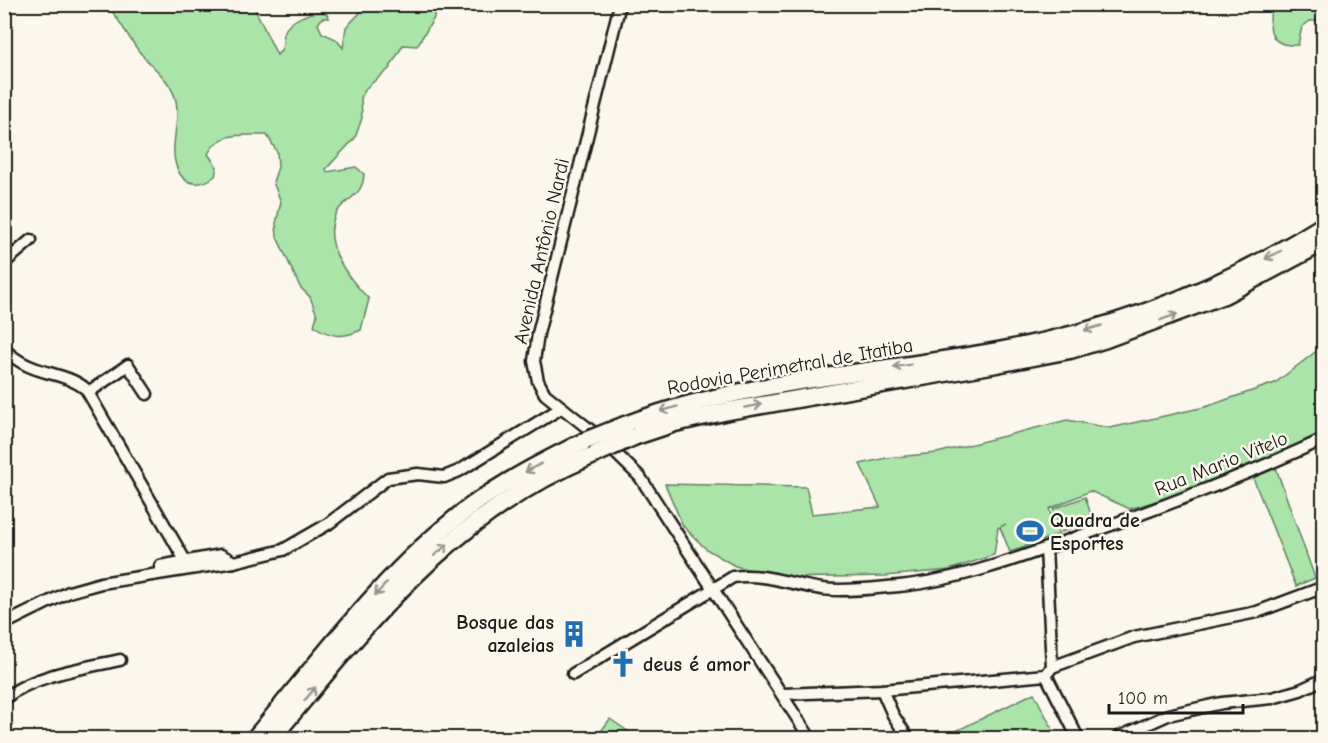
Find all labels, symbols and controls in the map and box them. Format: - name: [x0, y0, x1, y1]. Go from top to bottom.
- street label: Avenida Antônio Nardi: [509, 156, 574, 346]
- one-way arrow: [1265, 250, 1283, 261]
- one-way arrow: [1159, 311, 1178, 322]
- one-way arrow: [1084, 323, 1103, 335]
- street label: Rodovia Perimetral de Itatiba: [665, 334, 915, 399]
- one-way arrow: [893, 361, 912, 372]
- one-way arrow: [743, 401, 763, 412]
- one-way arrow: [660, 404, 679, 415]
- street label: Rua Mario Vitelo: [1151, 426, 1291, 501]
- one-way arrow: [525, 462, 542, 474]
- place label: Quadra de Esportes: [1050, 509, 1140, 555]
- sports icon: Quadra de Esportes: [1015, 516, 1045, 546]
- one-way arrow: [433, 543, 448, 557]
- one-way arrow: [374, 581, 388, 596]
- place label: Bosque das azaleias: [456, 611, 554, 657]
- building icon: Bosque das azaleias: [559, 619, 589, 649]
- church icon: deus é amor: [608, 649, 638, 679]
- place label: deus é amor: [643, 653, 751, 676]
- scale bar: [1109, 677, 1242, 715]
- one-way arrow: [303, 686, 316, 702]
- text: 100 m: [1118, 688, 1168, 709]

